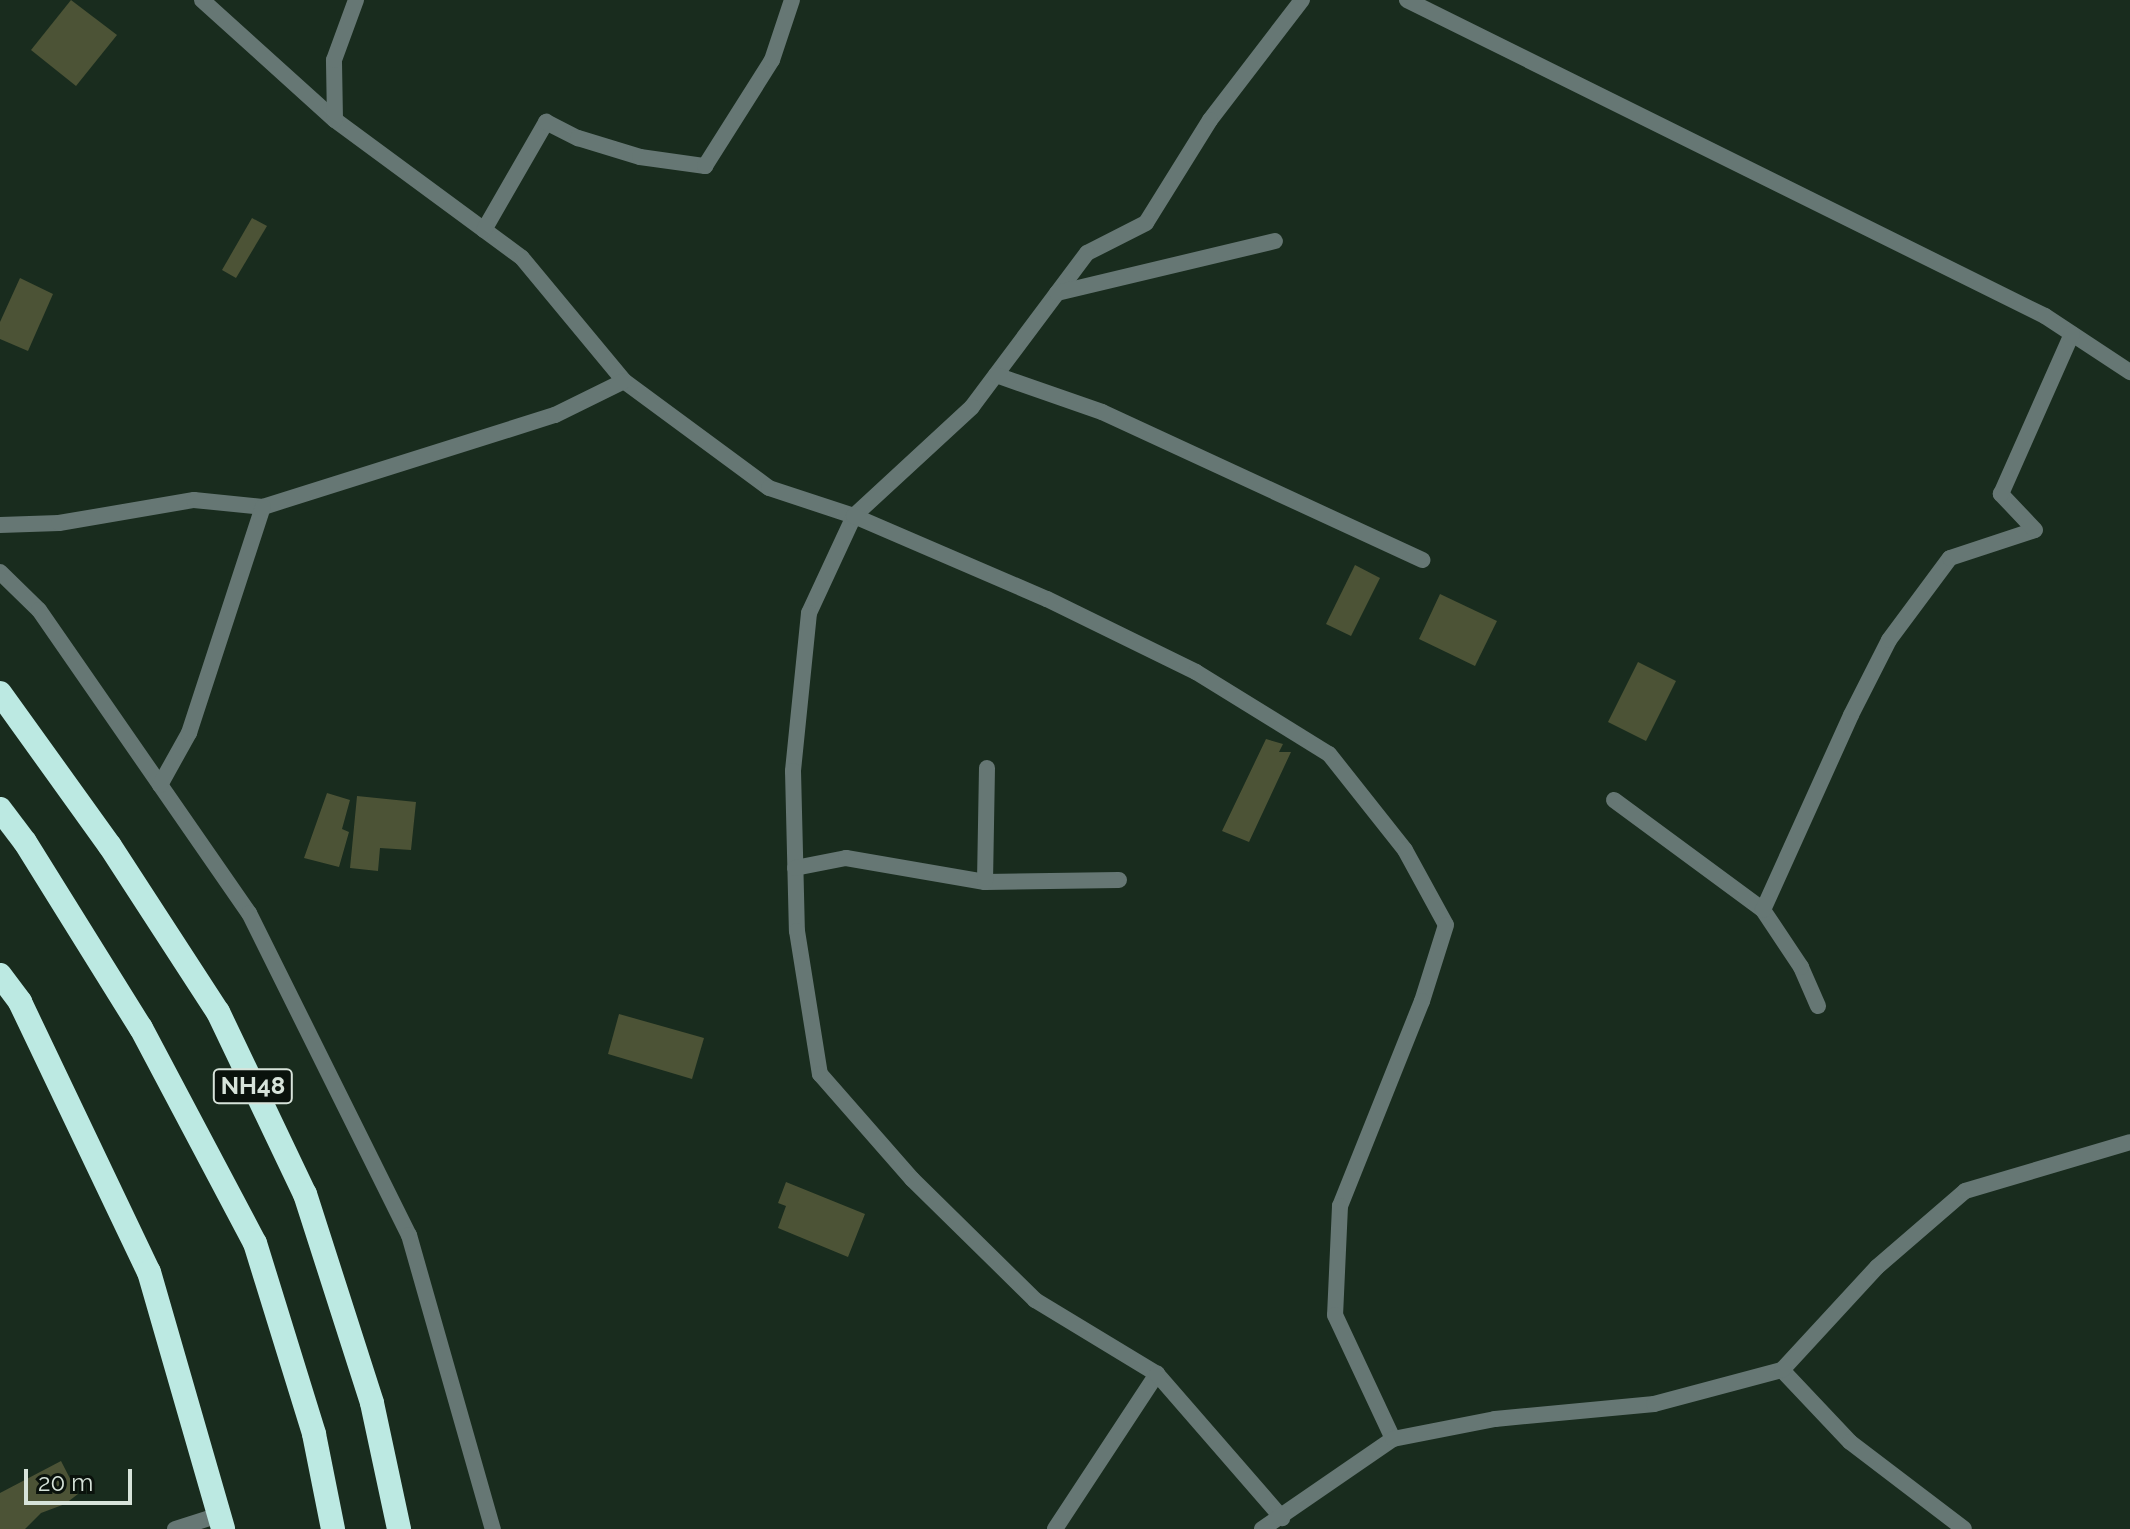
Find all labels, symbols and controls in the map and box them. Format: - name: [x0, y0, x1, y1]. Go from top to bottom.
- road number: NH48: [211, 1066, 295, 1106]
- scale bar: [28, 1453, 136, 1503]
- text: 20 m: [38, 1468, 93, 1497]

